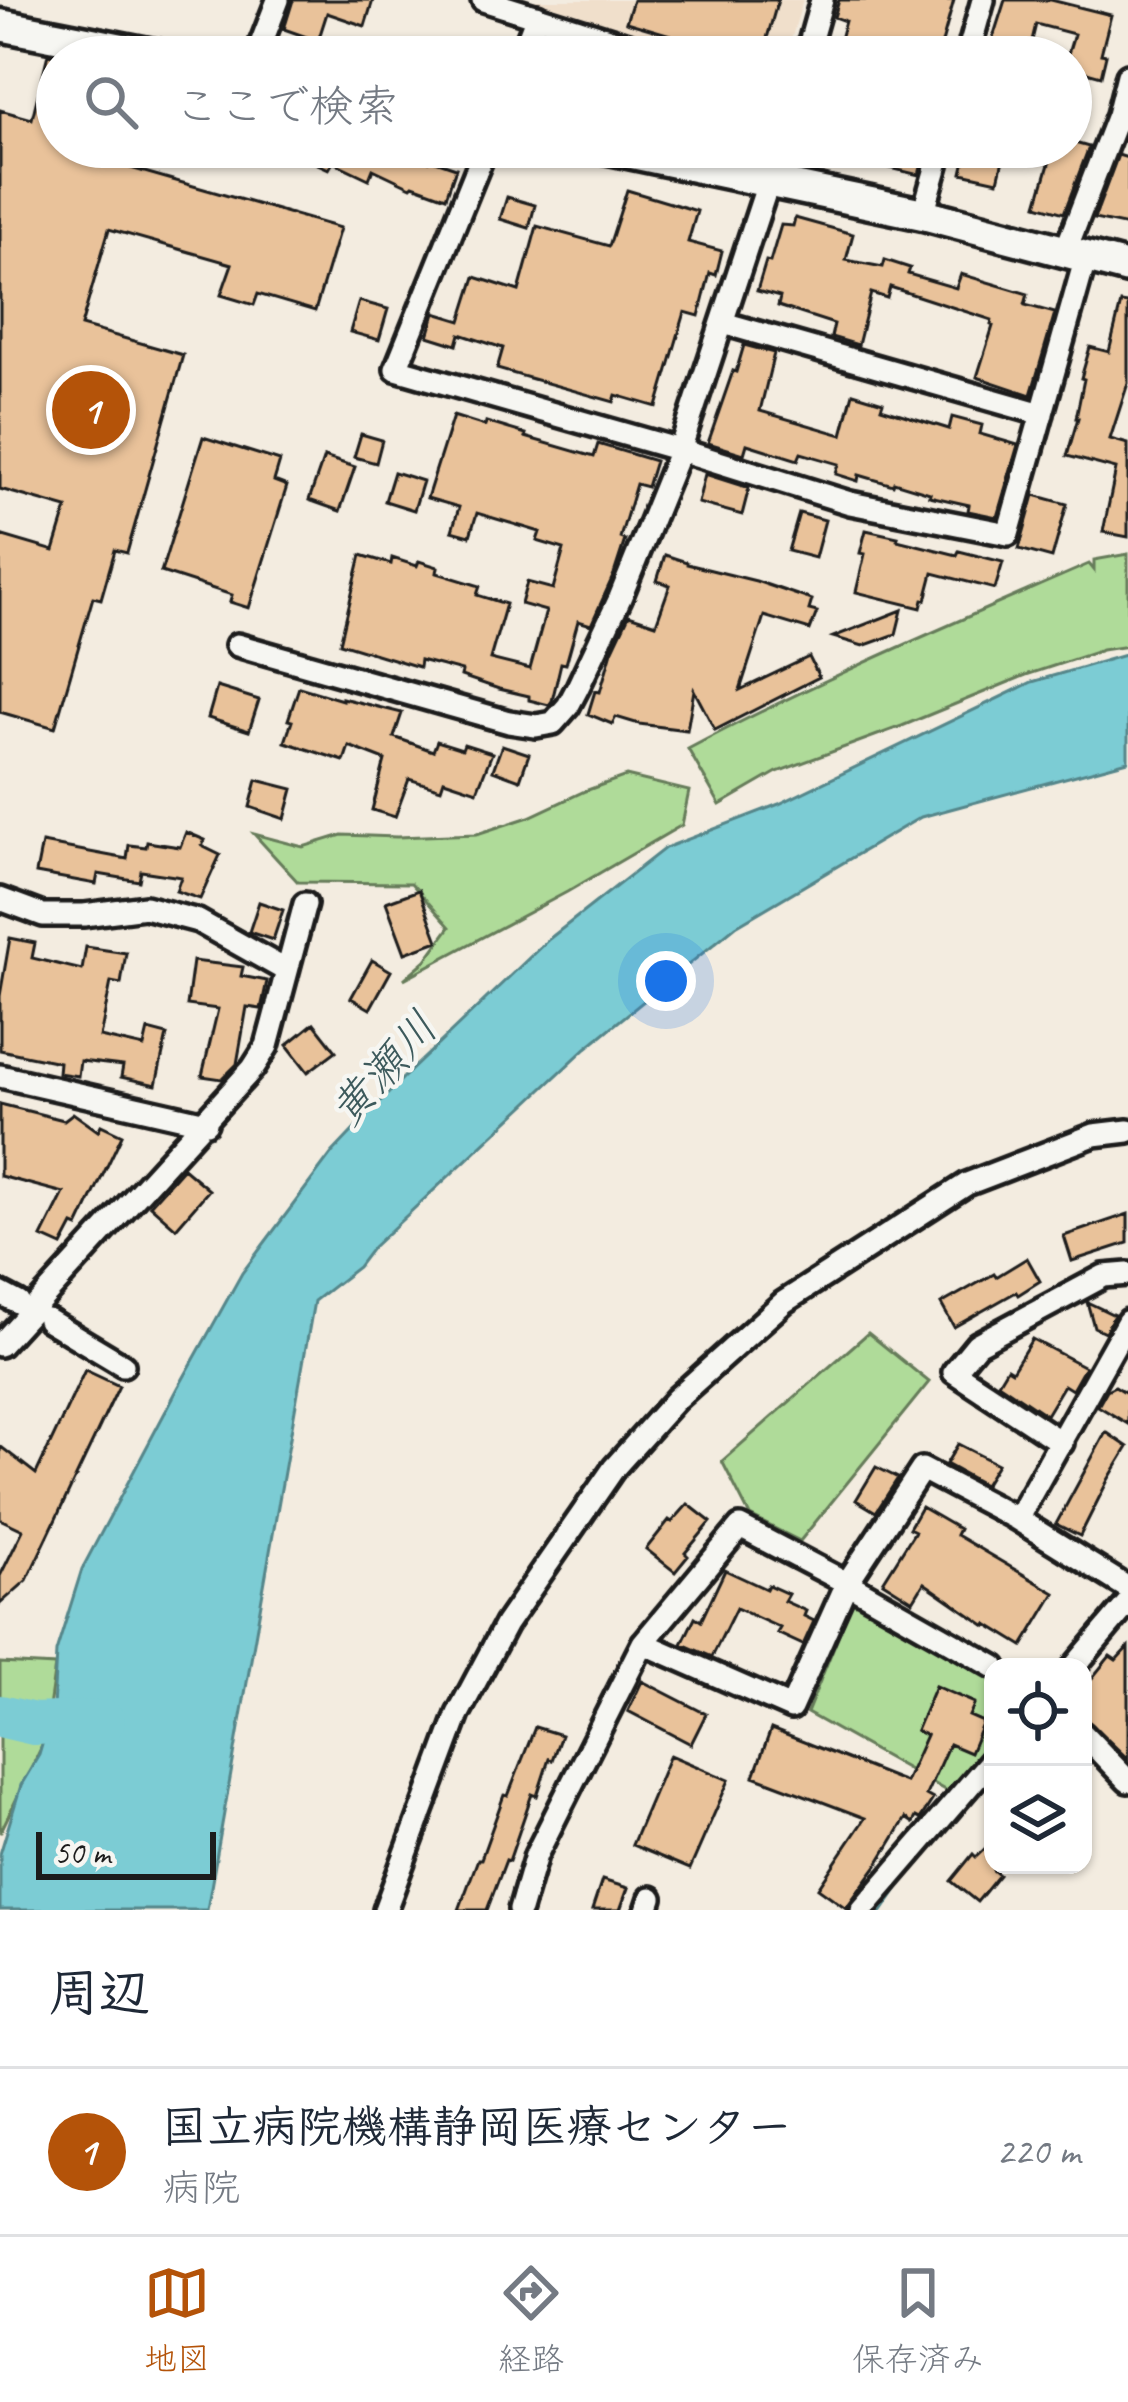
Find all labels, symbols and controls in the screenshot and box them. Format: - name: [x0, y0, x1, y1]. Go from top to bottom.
- search box: [36, 36, 1092, 168]
- icon: search: [78, 69, 144, 135]
- text: ここで検索: [174, 78, 399, 135]
- pin: 1: [52, 365, 130, 455]
- your location: [636, 951, 696, 1011]
- water label: 黄瀬川: [318, 1000, 450, 1138]
- map controls: [984, 1658, 1092, 1874]
- button: locate: [984, 1658, 1092, 1766]
- button: layers: [984, 1766, 1092, 1874]
- scale bar: [36, 1826, 216, 1879]
- text: 50 m: [54, 1832, 110, 1874]
- text: 周辺: [48, 1961, 150, 2025]
- text: 国立病院機構静岡医療センター: [162, 2099, 792, 2156]
- text: 1: [78, 2127, 96, 2176]
- text: 220 m: [996, 2127, 1080, 2176]
- text: 病院: [162, 2164, 240, 2213]
- tab: 地図: [144, 2260, 210, 2380]
- tab: 経路: [498, 2260, 564, 2380]
- tab: 保存済み: [852, 2260, 984, 2380]

